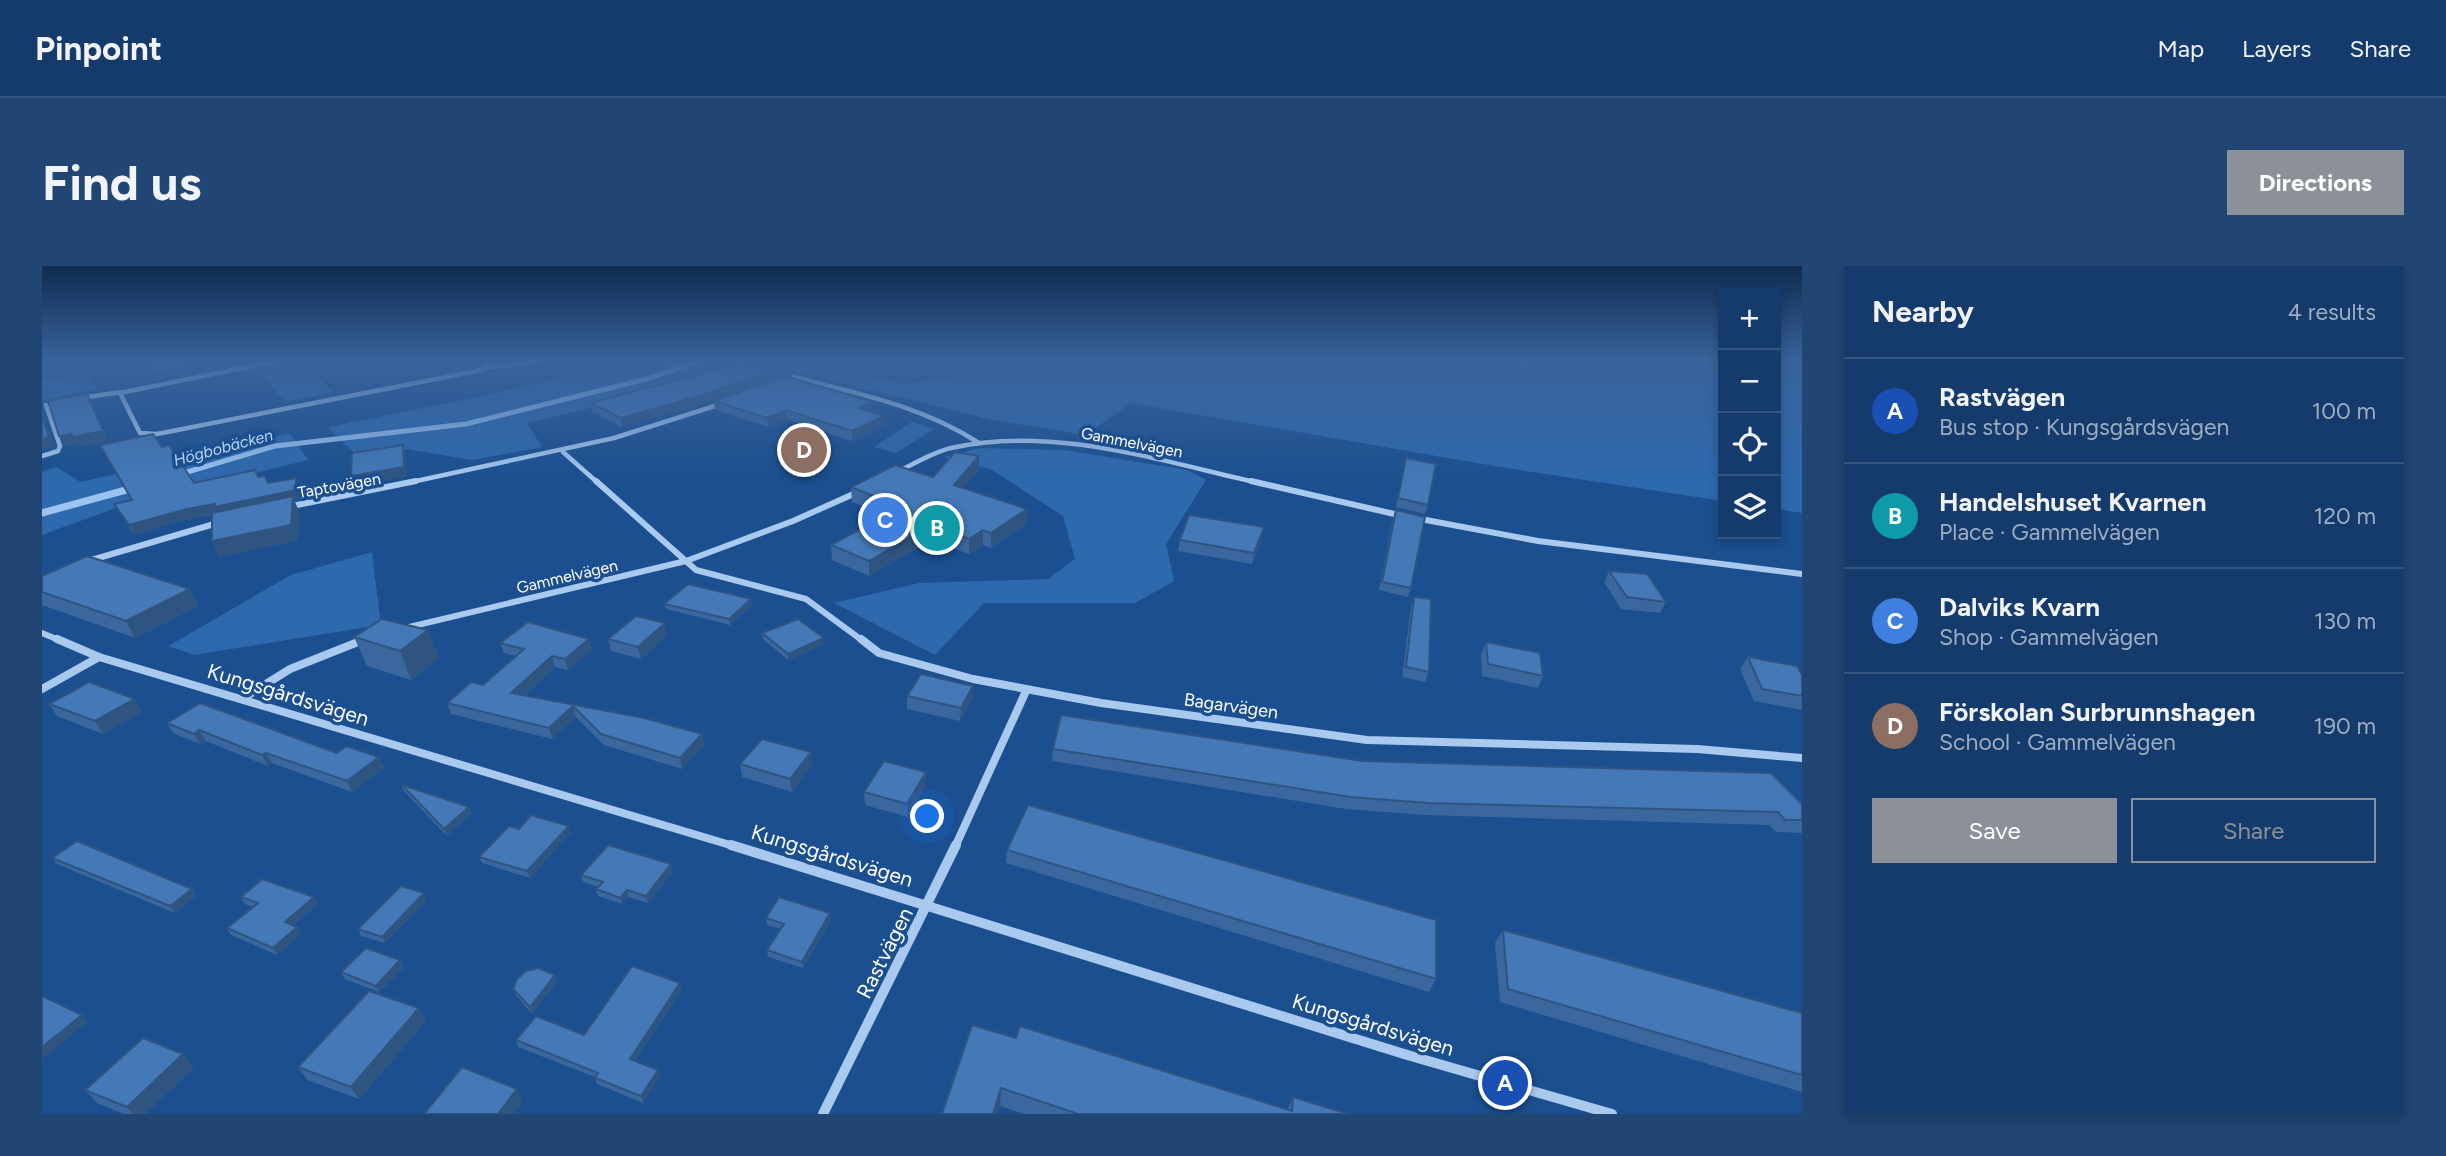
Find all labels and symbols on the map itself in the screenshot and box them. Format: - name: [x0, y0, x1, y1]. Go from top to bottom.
- street label: Gammelvägen: [1079, 423, 1184, 462]
- pin: D: [781, 424, 827, 476]
- water label: Högbobäcken: [171, 425, 275, 470]
- street label: Taptovägen: [296, 469, 382, 502]
- pin: C: [862, 494, 908, 546]
- pin: B: [914, 502, 960, 554]
- street label: Gammelvägen: [515, 556, 620, 597]
- street label: Kungsgårdsvägen: [204, 658, 372, 731]
- street label: Bagarvägen: [1182, 688, 1280, 724]
- your location: [910, 799, 944, 833]
- street label: Kungsgårdsvägen: [748, 819, 916, 892]
- street label: Rastvägen: [851, 903, 918, 1002]
- street label: Kungsgårdsvägen: [1289, 988, 1457, 1061]
- pin: A: [1482, 1057, 1528, 1109]

